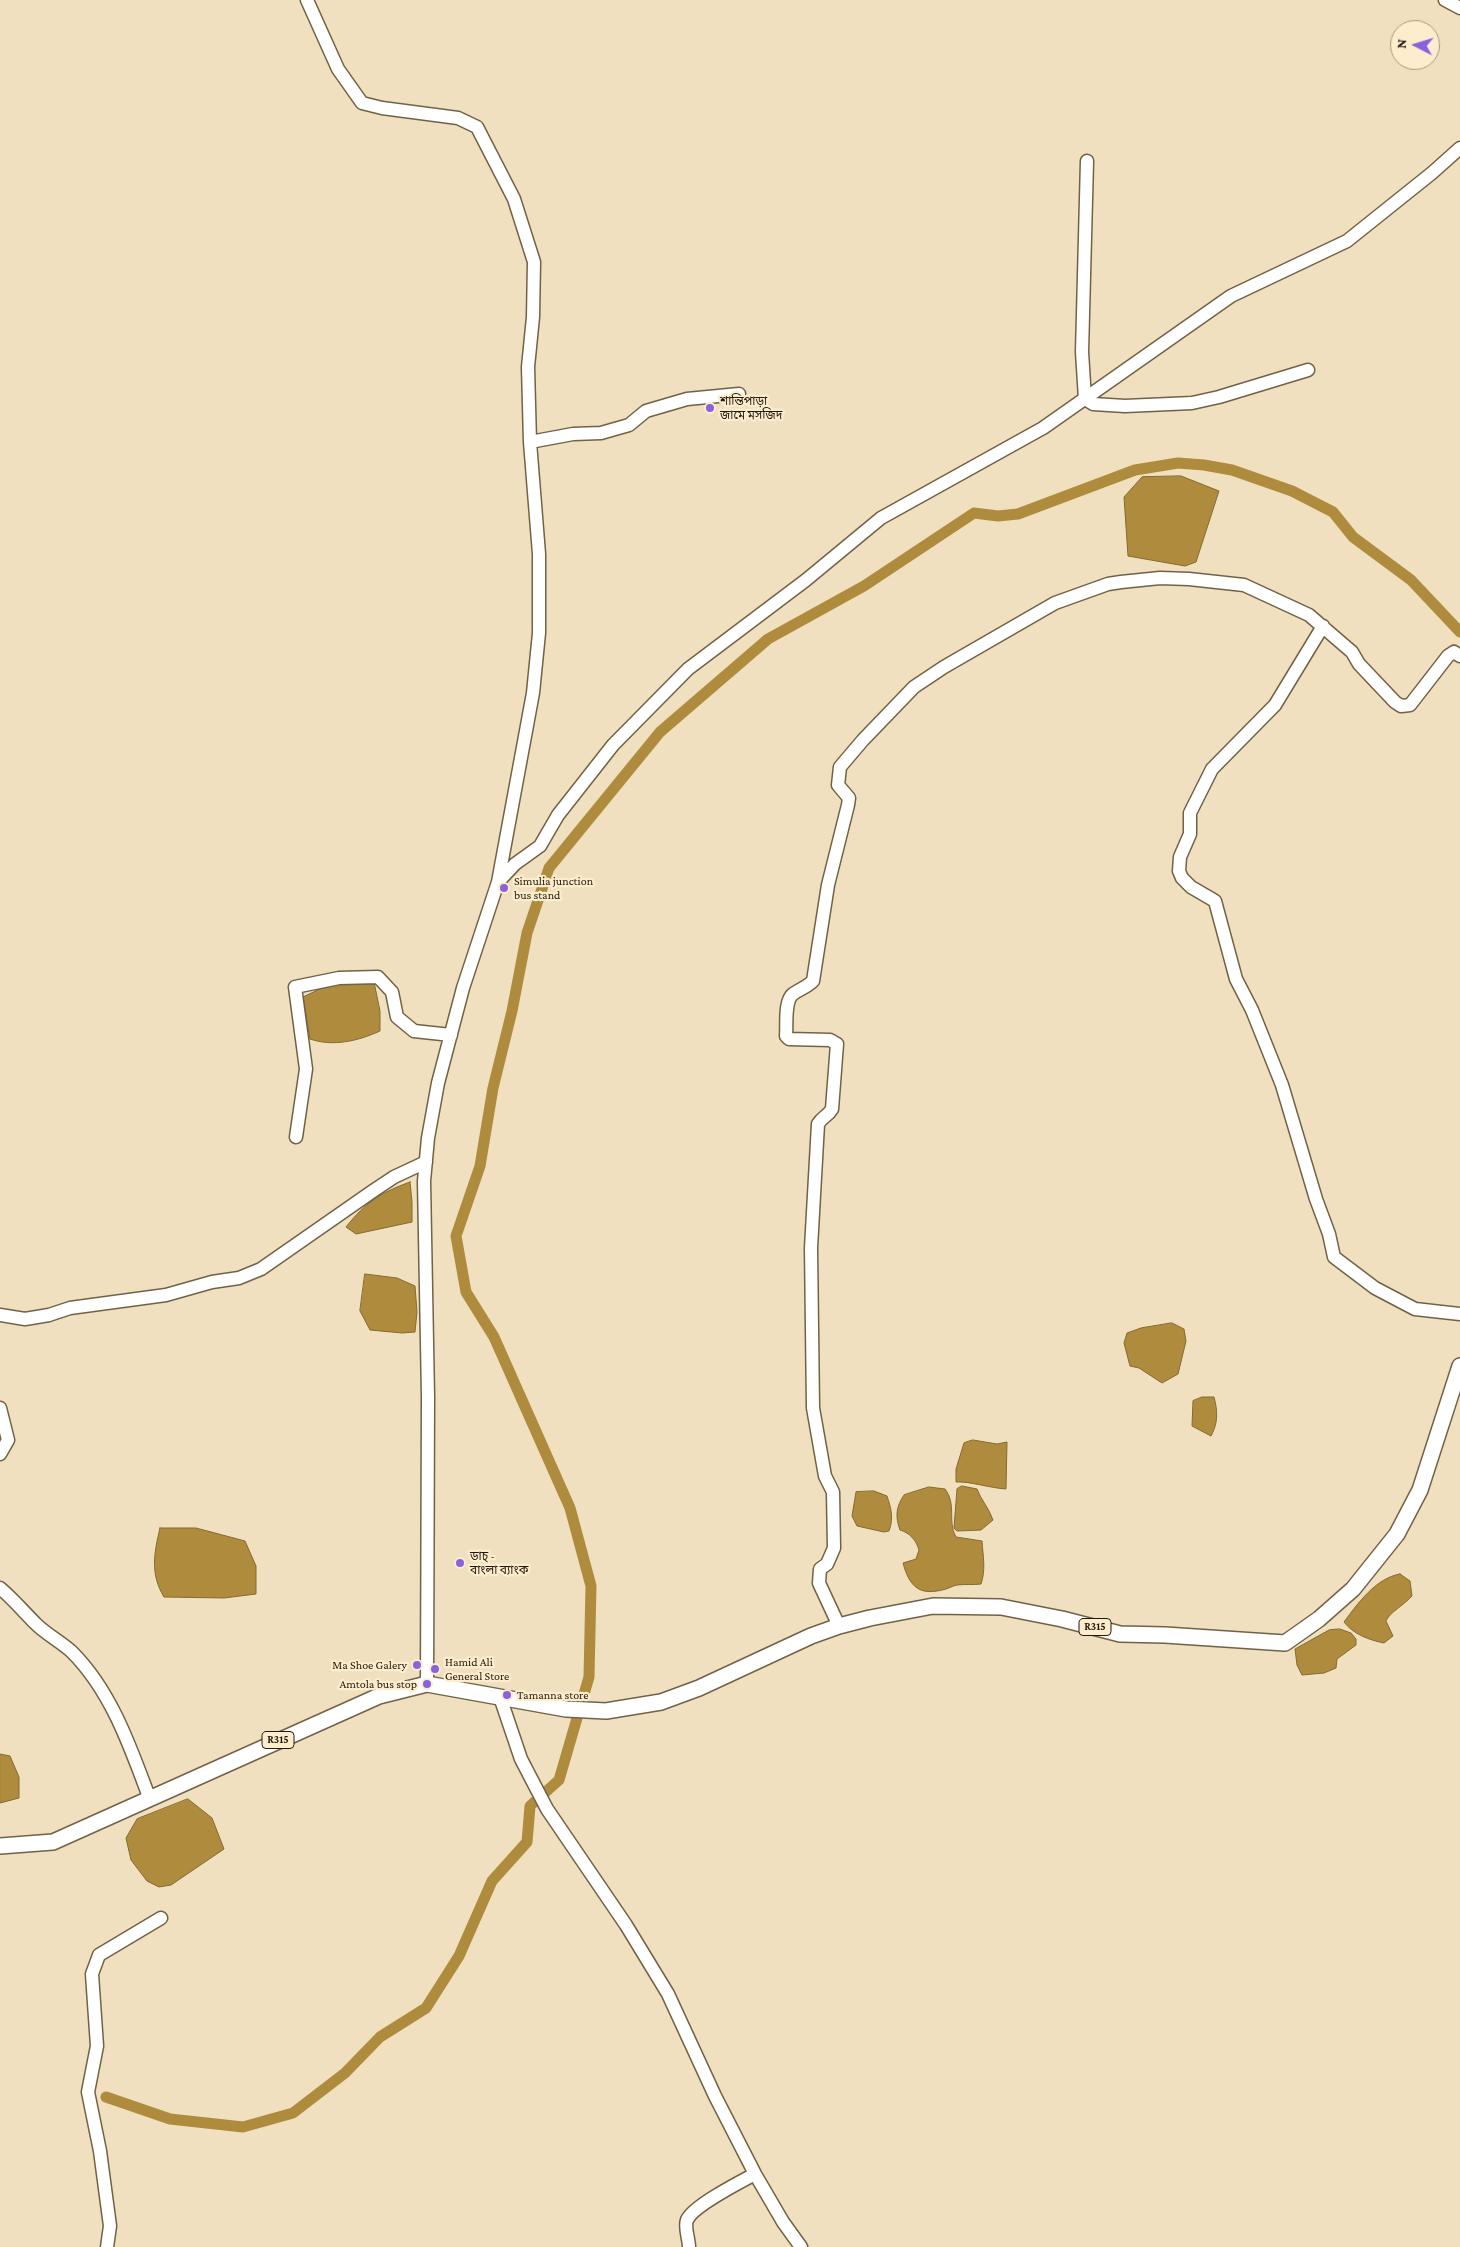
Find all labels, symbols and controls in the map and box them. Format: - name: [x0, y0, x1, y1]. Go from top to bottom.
- north arrow: [1390, 20, 1440, 70]
- text: N: [1393, 38, 1409, 49]
- place label: শান্তিপাড়া জামে মসজিদ: [720, 394, 782, 422]
- marker: শান্তিপাড়া জামে মসজিদ: [704, 402, 716, 414]
- place label: Simulia junction bus stand: [514, 874, 593, 902]
- marker: Simulia junction bus stand: [498, 882, 510, 894]
- place label: ডাচ্ - বাংলা ব্যাংক: [470, 1549, 528, 1577]
- marker: ডাচ্ - বাংলা ব্যাংক: [454, 1557, 466, 1569]
- road number: R315: [1079, 1618, 1111, 1635]
- place label: Hamid Ali General Store: [445, 1655, 509, 1683]
- place label: Ma Shoe Galery: [332, 1658, 407, 1672]
- marker: Ma Shoe Galery: [411, 1659, 423, 1671]
- marker: Hamid Ali General Store: [429, 1663, 441, 1675]
- place label: Amtola bus stop: [339, 1677, 417, 1691]
- marker: Amtola bus stop: [421, 1678, 433, 1690]
- place label: Tamanna store: [517, 1688, 588, 1702]
- marker: Tamanna store: [501, 1689, 513, 1701]
- road number: R315: [262, 1732, 294, 1748]

